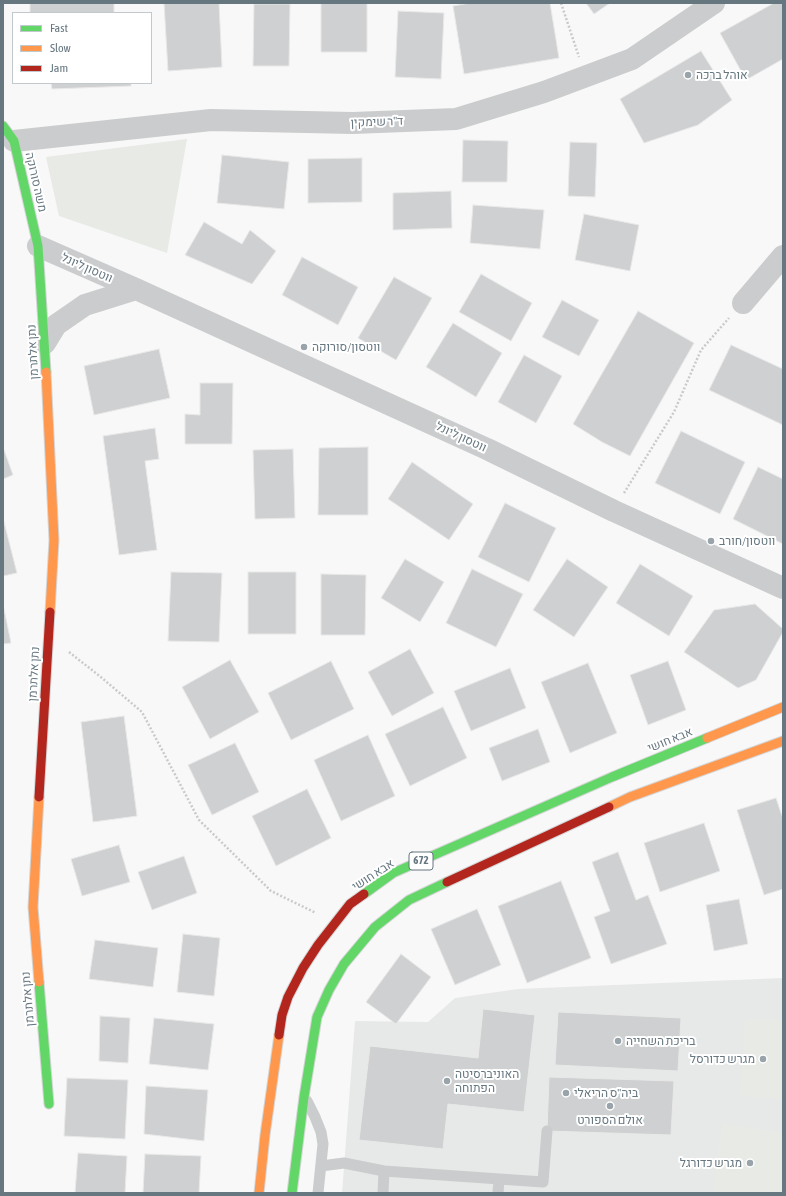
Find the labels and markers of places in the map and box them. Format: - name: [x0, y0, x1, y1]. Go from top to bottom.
- place label: אוהל ברכה: [696, 68, 748, 82]
- marker: אוהל ברכה: [683, 70, 693, 80]
- place label: ווטסון/סורוקה: [312, 340, 380, 354]
- marker: ווטסון/סורוקה: [299, 342, 309, 352]
- place label: ווטסון/חורב: [719, 534, 775, 548]
- marker: ווטסון/חורב: [706, 536, 716, 546]
- place label: בריכת השחייה: [626, 1034, 696, 1048]
- marker: בריכת השחייה: [613, 1036, 623, 1046]
- place label: מגרש כדורסל: [690, 1052, 755, 1066]
- marker: מגרש כדורסל: [758, 1054, 768, 1064]
- place label: האוניברסיטה הפתוחה: [455, 1067, 519, 1095]
- marker: האוניברסיטה הפתוחה: [442, 1076, 452, 1086]
- place label: ביה"ס הריאלי: [574, 1086, 638, 1100]
- marker: ביה"ס הריאלי: [561, 1088, 571, 1098]
- marker: אולם הספורט: [605, 1101, 615, 1111]
- place label: אולם הספורט: [577, 1113, 643, 1127]
- place label: מגרש כדורגל: [680, 1156, 742, 1170]
- marker: מגרש כדורגל: [745, 1158, 755, 1168]

